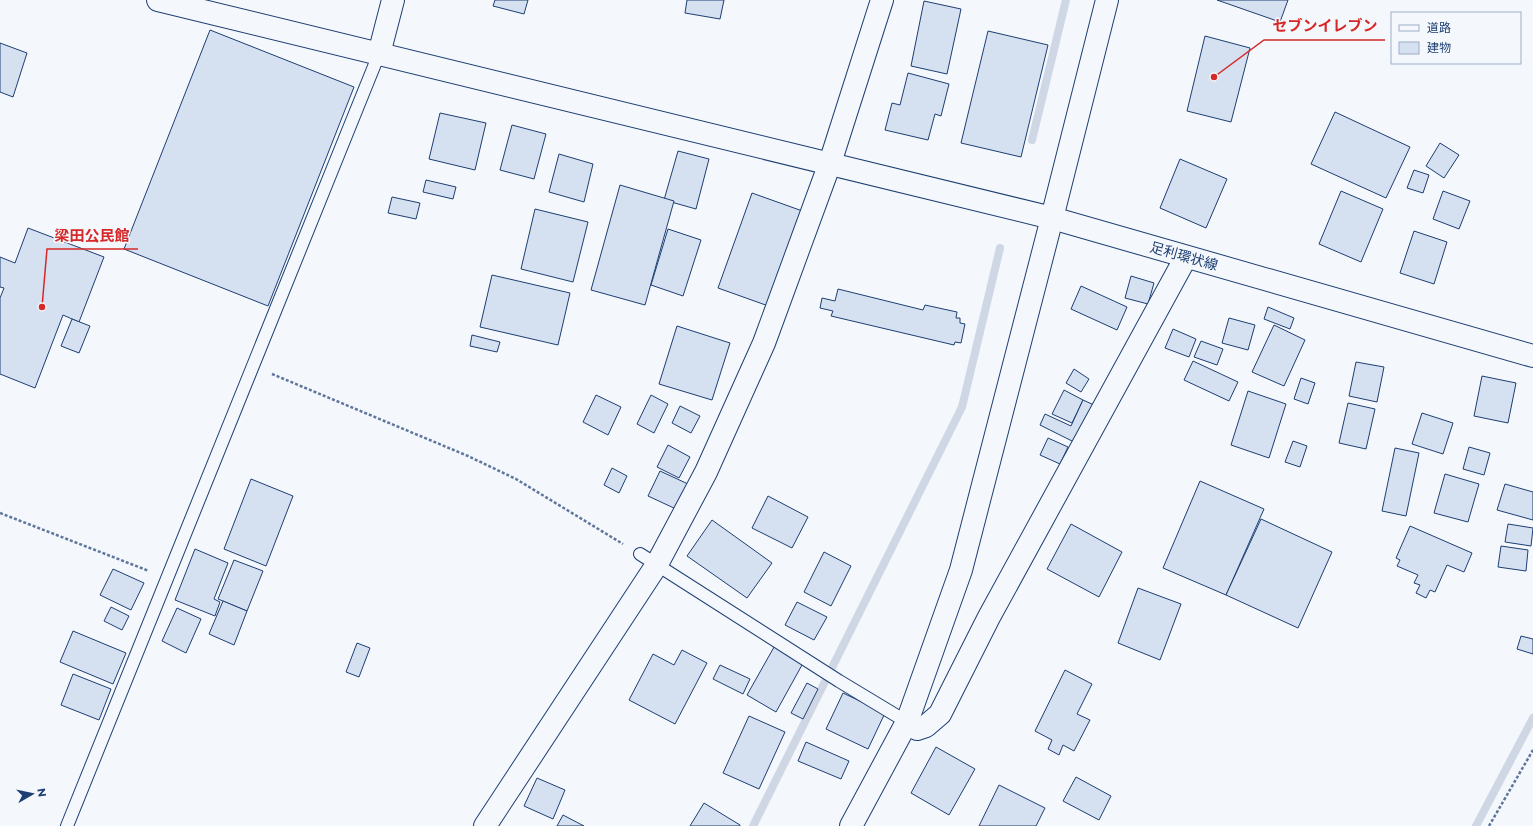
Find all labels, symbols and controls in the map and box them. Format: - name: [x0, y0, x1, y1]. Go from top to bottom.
- legend: [1391, 12, 1521, 64]
- callout: セブンイレブン: [1264, 13, 1385, 40]
- text: セブンイレブン: [1272, 16, 1378, 35]
- text: 道路: [1427, 20, 1451, 35]
- text: 建物: [1427, 40, 1451, 55]
- callout: 梁田公民館: [47, 222, 138, 249]
- text: 梁田公民館: [54, 226, 130, 245]
- street label: 足利環状線: [1148, 238, 1220, 274]
- north arrow: [12, 774, 52, 814]
- text: N: [34, 787, 49, 798]

